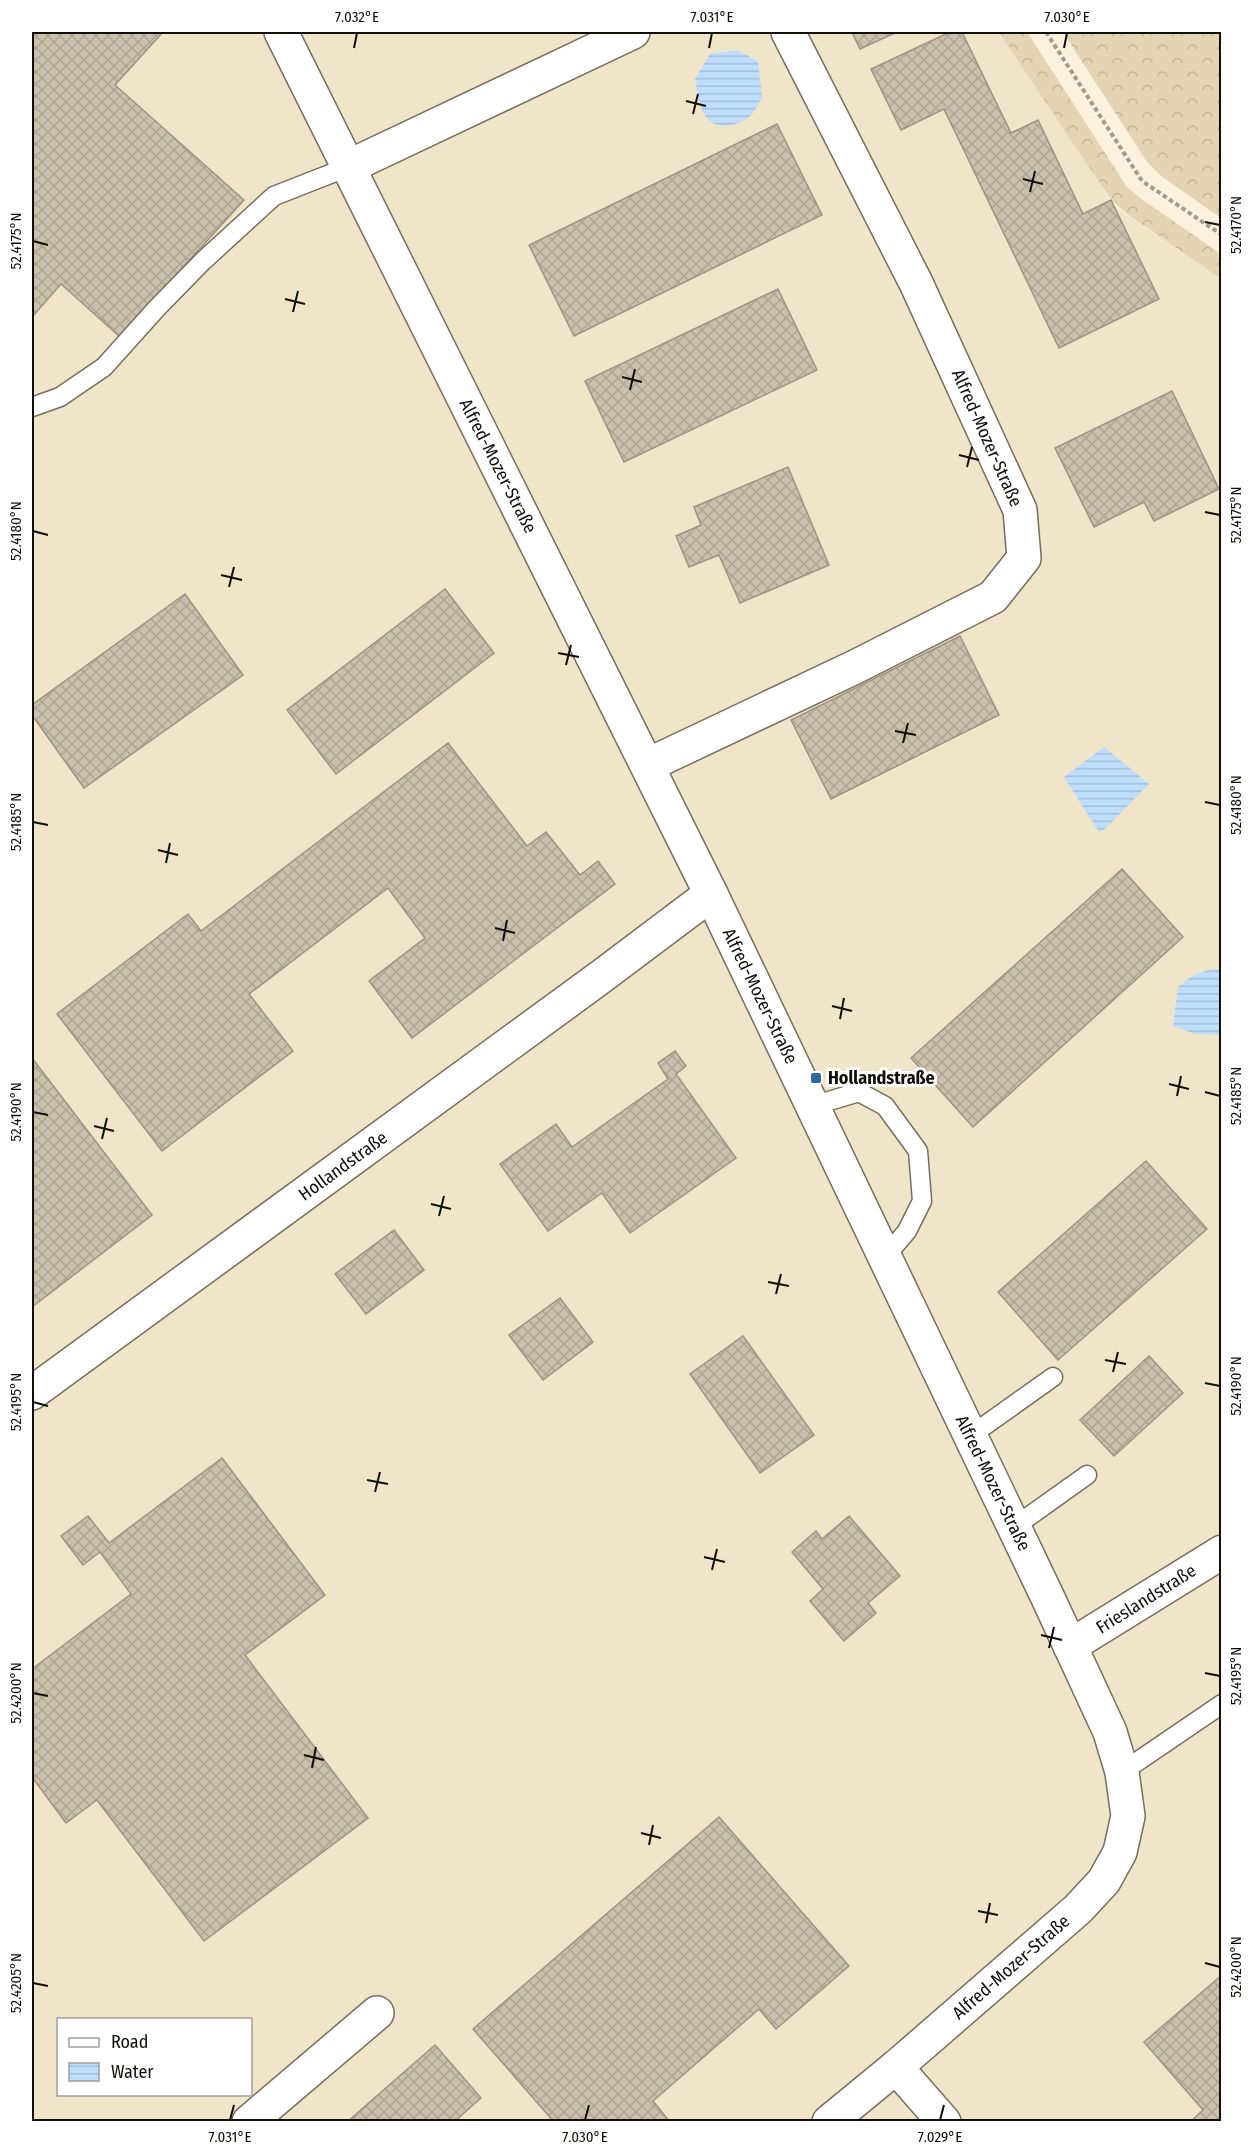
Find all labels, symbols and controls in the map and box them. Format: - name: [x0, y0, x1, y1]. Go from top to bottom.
- text: 7.032°E: [335, 8, 379, 26]
- text: 7.031°E: [690, 8, 734, 26]
- text: 7.030°E: [1044, 8, 1090, 26]
- text: 52.4170°N: [1227, 196, 1245, 254]
- text: 52.4175°N: [7, 212, 25, 270]
- street label: Alfred-Mozer-Straße: [947, 366, 1027, 510]
- street label: Alfred-Mozer-Straße: [455, 395, 541, 537]
- text: 52.4175°N: [1227, 486, 1245, 544]
- text: 52.4180°N: [7, 501, 25, 561]
- text: 52.4180°N: [1227, 775, 1245, 835]
- text: 52.4185°N: [7, 793, 25, 851]
- street label: Alfred-Mozer-Straße: [718, 925, 802, 1068]
- place label: Hollandstraße: [828, 1067, 935, 1089]
- text: 52.4185°N: [1227, 1067, 1245, 1125]
- marker: Hollandstraße: [809, 1071, 823, 1085]
- text: 52.4190°N: [7, 1082, 25, 1142]
- street label: Hollandstraße: [294, 1126, 392, 1206]
- text: 52.4190°N: [1227, 1356, 1245, 1416]
- text: 52.4195°N: [7, 1373, 25, 1431]
- street label: Alfred-Mozer-Straße: [951, 1412, 1035, 1555]
- street label: Frieslandstraße: [1092, 1559, 1200, 1639]
- text: 52.4195°N: [1227, 1647, 1245, 1705]
- text: 52.4200°N: [7, 1662, 25, 1724]
- street label: Alfred-Mozer-Straße: [948, 1910, 1074, 2024]
- text: 52.4200°N: [1227, 1936, 1245, 1998]
- text: 52.4205°N: [7, 1953, 25, 2013]
- legend: [57, 2018, 252, 2096]
- text: Road: [111, 2031, 148, 2053]
- text: Water: [111, 2061, 154, 2083]
- text: 7.031°E: [208, 2128, 252, 2146]
- text: 7.030°E: [562, 2128, 608, 2146]
- text: 7.029°E: [918, 2128, 962, 2146]

